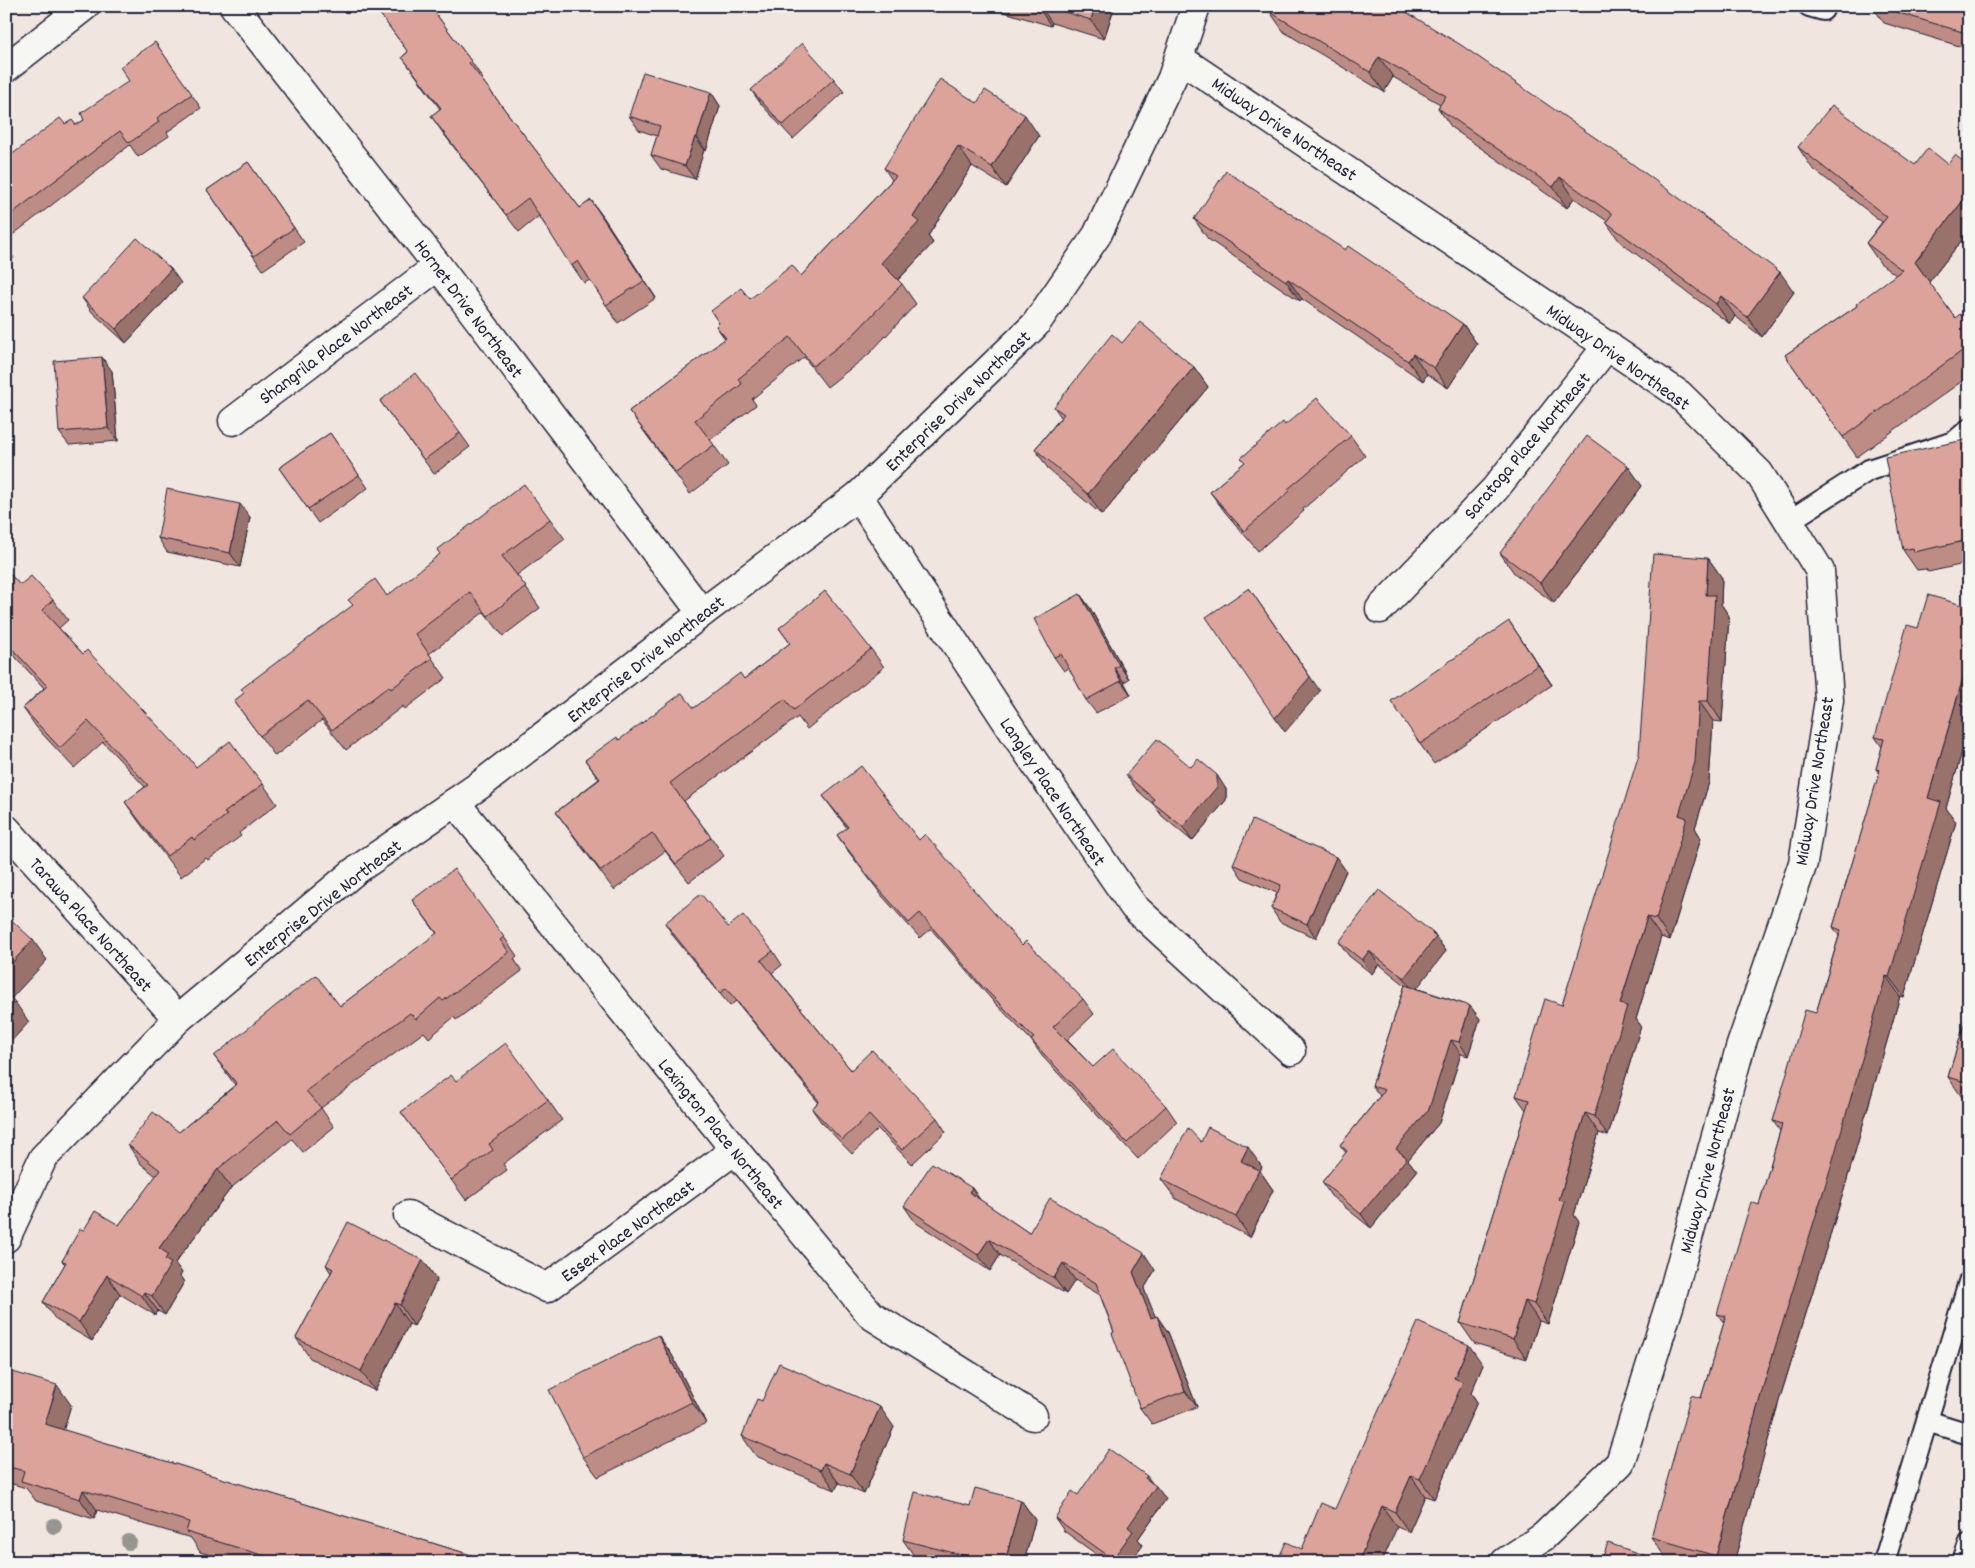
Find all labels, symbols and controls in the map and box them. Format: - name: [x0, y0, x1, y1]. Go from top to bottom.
- street label: Midway Drive Northeast: [1205, 72, 1361, 190]
- street label: Hornet Drive Northeast: [406, 235, 528, 385]
- street label: Shangrila Place Northeast: [254, 279, 420, 413]
- street label: Midway Drive Northeast: [1539, 299, 1695, 419]
- street label: Enterprise Drive Northeast: [880, 326, 1038, 479]
- street label: Saratoga Place Northeast: [1459, 367, 1599, 527]
- street label: Enterprise Drive Northeast: [563, 591, 732, 731]
- street label: Midway Drive Northeast: [1790, 695, 1843, 868]
- street label: Langley Place Northeast: [991, 713, 1111, 873]
- street label: Enterprise Drive Northeast: [240, 835, 409, 975]
- street label: Tarawa Place Northeast: [21, 853, 157, 1000]
- street label: Lexington Place Northeast: [650, 1054, 789, 1217]
- street label: Midway Drive Northeast: [1674, 1085, 1744, 1257]
- street label: Essex Place Northeast: [557, 1175, 702, 1291]

